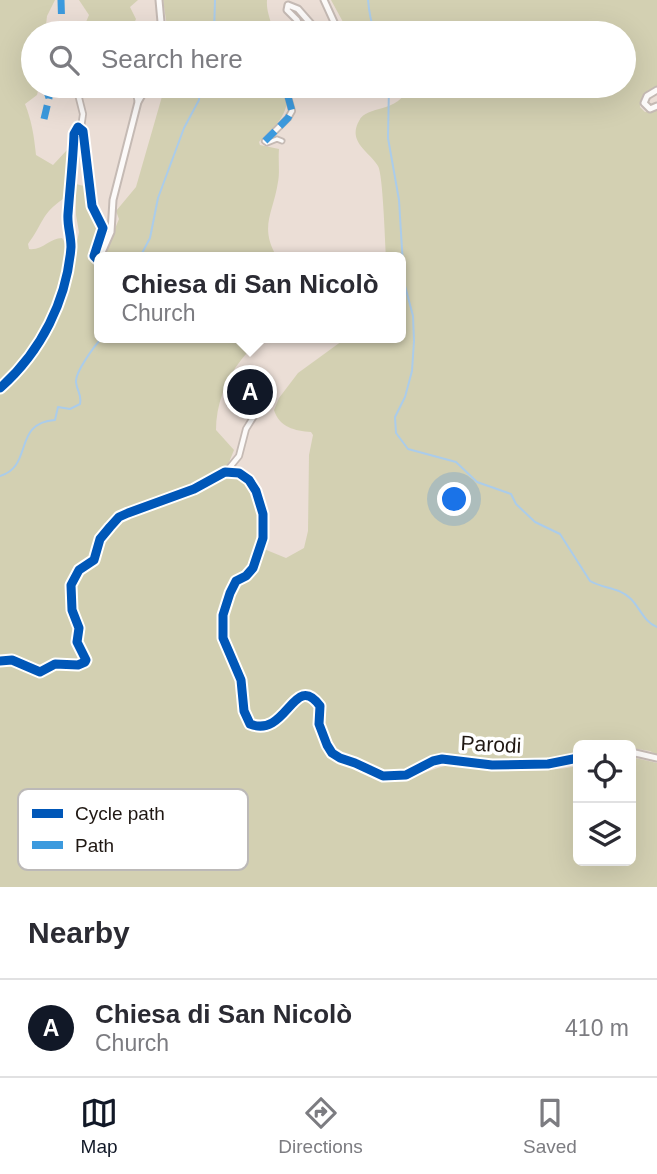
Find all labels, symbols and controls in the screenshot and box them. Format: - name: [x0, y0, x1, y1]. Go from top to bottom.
- search box: [21, 21, 636, 98]
- icon: search: [45, 41, 83, 79]
- text: Search here: [101, 44, 243, 74]
- popup: [94, 252, 406, 343]
- text: Chiesa di San Nicolò: [121, 269, 379, 299]
- text: Church: [121, 300, 196, 326]
- pin: A: [227, 366, 273, 418]
- your location: [437, 482, 471, 516]
- street label: Parodi: [460, 731, 522, 757]
- map controls: [573, 740, 636, 866]
- button: locate: [573, 740, 636, 803]
- legend: [18, 789, 248, 870]
- text: Cycle path: [75, 803, 165, 824]
- button: layers: [573, 803, 636, 866]
- text: Path: [75, 835, 114, 856]
- text: Nearby: [28, 916, 130, 949]
- text: Chiesa di San Nicolò: [95, 999, 352, 1029]
- text: A: [43, 1015, 59, 1041]
- text: 410 m: [565, 1015, 629, 1041]
- text: Church: [95, 1030, 169, 1056]
- tab: Map: [80, 1094, 118, 1158]
- tab: Directions: [278, 1094, 363, 1158]
- tab: Saved: [523, 1094, 577, 1158]

